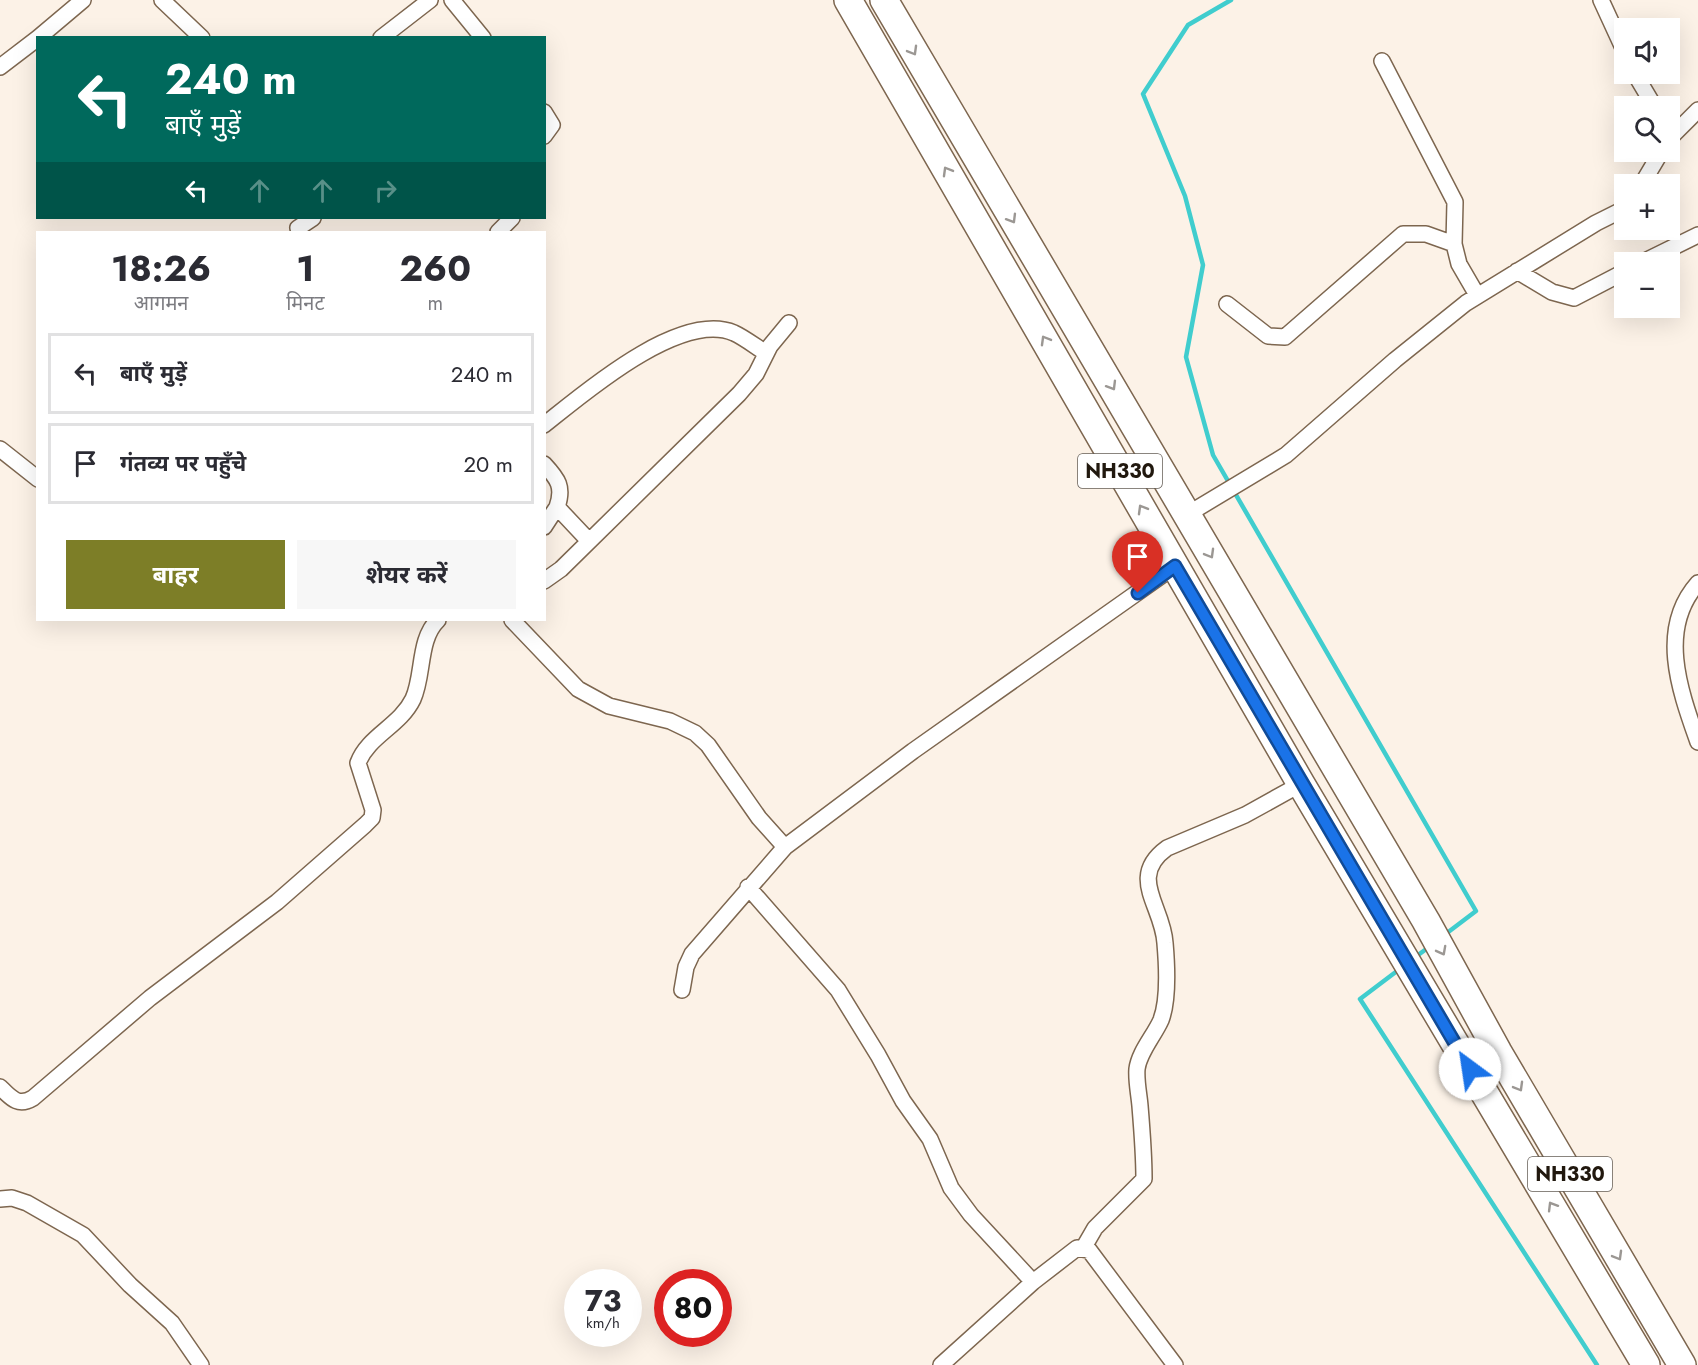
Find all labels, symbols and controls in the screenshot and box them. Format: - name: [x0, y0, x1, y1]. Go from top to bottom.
- map controls: [1614, 18, 1680, 318]
- button: sound: [1614, 18, 1680, 84]
- one-way arrow: [906, 44, 917, 55]
- text: 240 m: [165, 49, 297, 110]
- icon: left: [66, 60, 144, 138]
- button: search: [1614, 96, 1680, 162]
- text: बाएँ मुड़ें: [165, 105, 241, 144]
- one-way arrow: [943, 167, 954, 177]
- icon: left: [180, 174, 213, 207]
- icon: ahead: [243, 174, 276, 207]
- icon: ahead: [306, 174, 339, 207]
- icon: right: [369, 174, 402, 207]
- button: +: [1614, 174, 1680, 240]
- one-way arrow: [1005, 212, 1016, 223]
- text: 18:26: [111, 242, 211, 294]
- text: 1: [296, 242, 314, 294]
- text: 260: [399, 242, 471, 294]
- button: −: [1614, 252, 1680, 318]
- text: आगमन: [134, 289, 188, 318]
- text: मिनट: [286, 289, 324, 318]
- text: m: [427, 289, 443, 318]
- one-way arrow: [1040, 336, 1052, 346]
- icon: left: [69, 357, 102, 390]
- text: बाएँ मुड़ें: [120, 357, 187, 389]
- text: 240 m: [451, 358, 513, 390]
- one-way arrow: [1104, 380, 1116, 390]
- icon: arrive: [69, 447, 102, 480]
- text: गंतव्य पर पहुँचे: [120, 447, 246, 479]
- text: 20 m: [464, 448, 513, 480]
- road number: NH330: [1078, 454, 1162, 488]
- one-way arrow: [1138, 505, 1149, 515]
- pin: [1112, 531, 1163, 593]
- button: बाहर: [66, 540, 285, 609]
- button: शेयर करें: [297, 540, 516, 609]
- icon: arrive: [1121, 540, 1154, 573]
- one-way arrow: [1203, 548, 1215, 558]
- one-way arrow: [1435, 945, 1447, 956]
- position arrow: [1438, 1037, 1502, 1101]
- one-way arrow: [1512, 1081, 1523, 1091]
- road number: NH330: [1528, 1157, 1612, 1191]
- one-way arrow: [1548, 1202, 1559, 1212]
- one-way arrow: [1610, 1250, 1622, 1260]
- speed limit sign: 80: [654, 1269, 732, 1347]
- text: 73: [585, 1279, 621, 1322]
- text: km/h: [586, 1312, 620, 1334]

